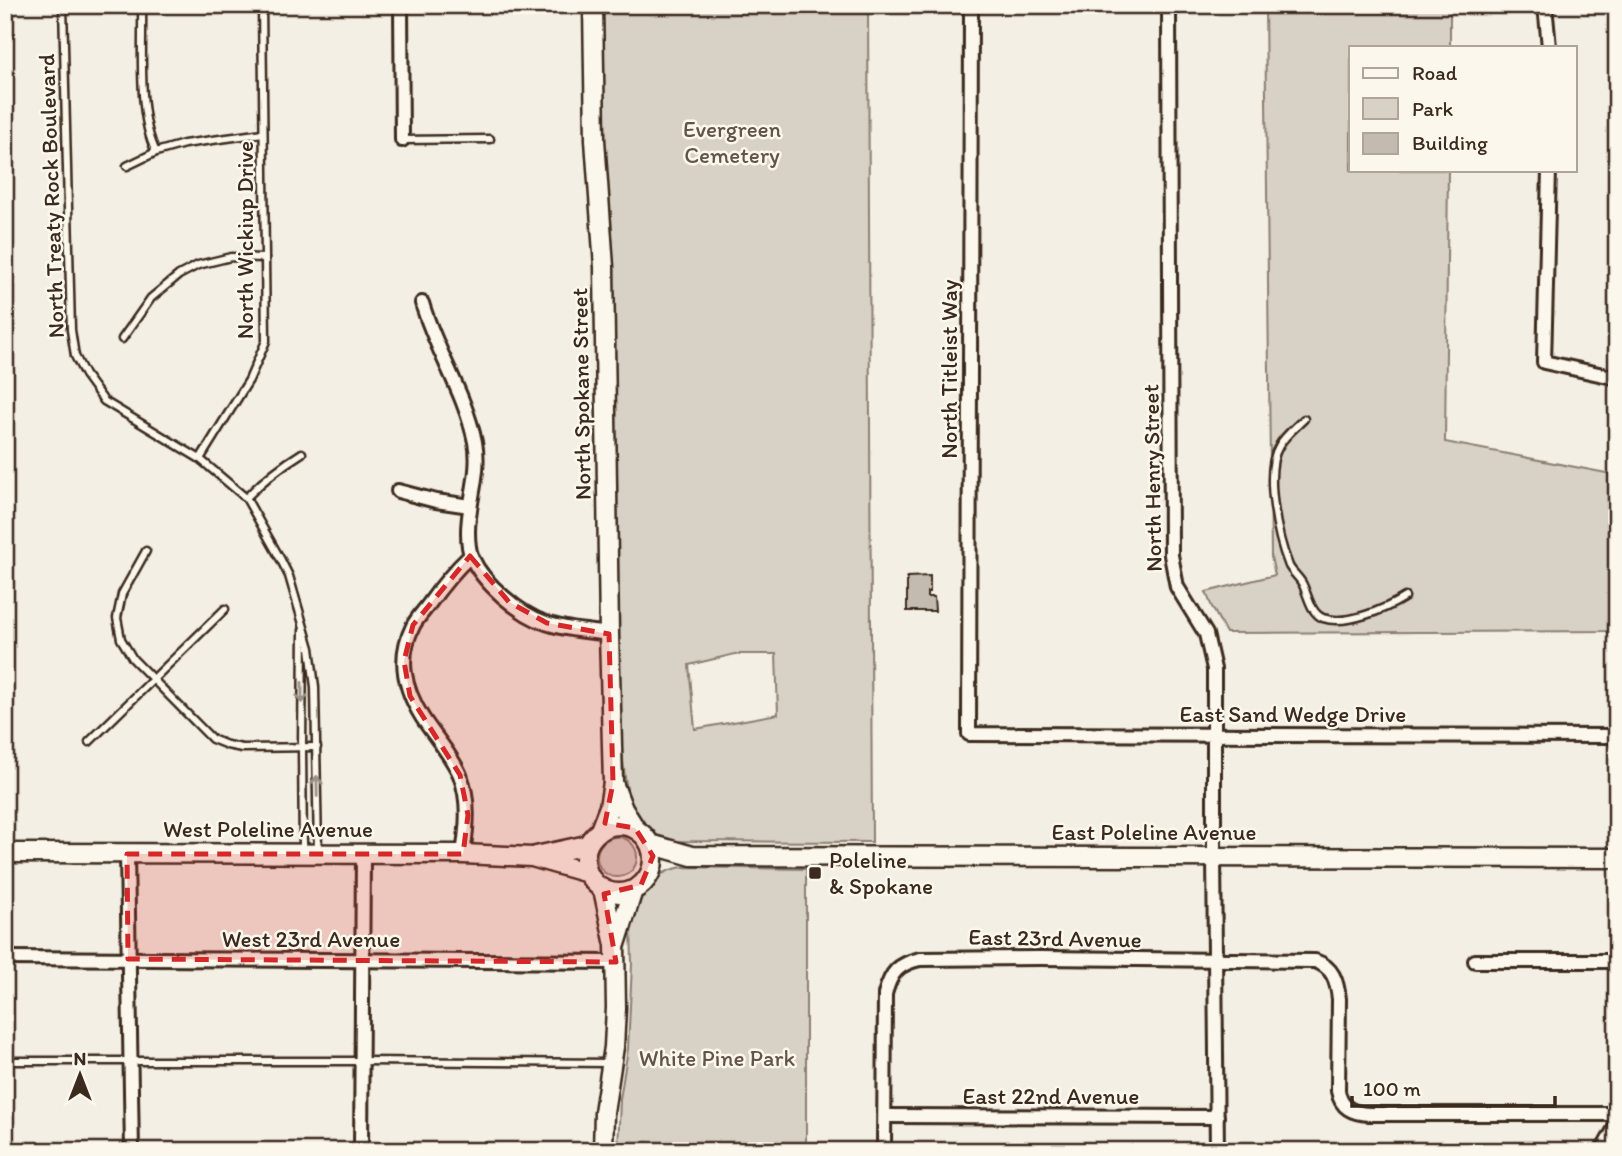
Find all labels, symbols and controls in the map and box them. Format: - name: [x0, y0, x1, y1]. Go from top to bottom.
- legend: [1349, 46, 1576, 172]
- street label: North Treaty Rock Boulevard: [32, 53, 70, 339]
- text: Road: [1412, 60, 1458, 85]
- text: Park: [1412, 96, 1454, 121]
- park label: Evergreen Cemetery: [683, 115, 781, 169]
- text: Building: [1412, 130, 1488, 155]
- street label: North Wickiup Drive: [231, 141, 259, 339]
- street label: North Titleist Way: [935, 279, 963, 459]
- street label: North Spokane Street: [565, 287, 597, 500]
- street label: North Henry Street: [1136, 384, 1168, 572]
- one-way arrow: [295, 682, 309, 705]
- street label: East Sand Wedge Drive: [1180, 700, 1406, 728]
- one-way arrow: [310, 774, 324, 797]
- street label: West Poleline Avenue: [163, 815, 373, 843]
- street label: East Poleline Avenue: [1052, 818, 1256, 846]
- place label: Poleline & Spokane: [829, 846, 933, 900]
- marker: Poleline & Spokane: [807, 865, 823, 881]
- street label: East 23rd Avenue: [968, 922, 1142, 954]
- street label: West 23rd Avenue: [222, 925, 400, 953]
- north arrow: [46, 1040, 116, 1110]
- park label: White Pine Park: [639, 1044, 795, 1072]
- text: N: [74, 1047, 86, 1070]
- scale bar: [1352, 1065, 1556, 1109]
- text: 100 m: [1363, 1076, 1421, 1101]
- street label: East 22nd Avenue: [963, 1082, 1139, 1110]

